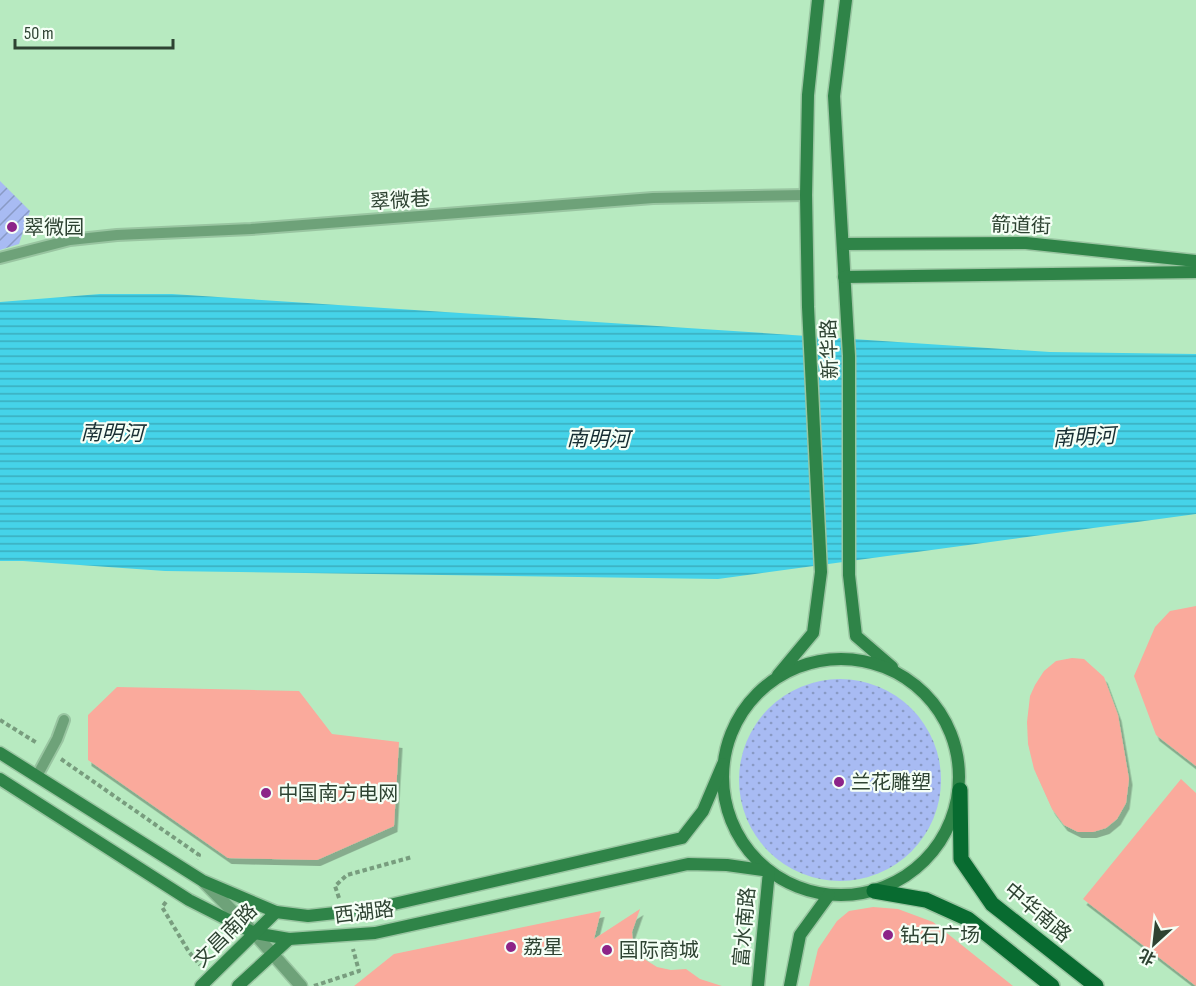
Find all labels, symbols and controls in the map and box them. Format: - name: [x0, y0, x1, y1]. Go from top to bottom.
- scale bar: [15, 12, 172, 50]
- text: 50 m: [24, 23, 54, 44]
- street label: 翠微巷: [369, 187, 431, 215]
- street label: 箭道街: [991, 213, 1051, 239]
- place label: 翠微园: [24, 216, 84, 240]
- marker: 翠微园: [5, 220, 19, 234]
- street label: 新华路: [817, 319, 843, 379]
- water label: 南明河: [80, 420, 148, 447]
- water label: 南明河: [1052, 423, 1120, 452]
- water label: 南明河: [566, 426, 634, 453]
- place label: 兰花雕塑: [851, 771, 931, 795]
- marker: 兰花雕塑: [832, 775, 846, 789]
- place label: 中国南方电网: [278, 782, 398, 806]
- marker: 中国南方电网: [259, 786, 273, 800]
- street label: 中华南路: [999, 878, 1076, 948]
- street label: 富水南路: [730, 886, 760, 968]
- street label: 西湖路: [333, 897, 395, 929]
- street label: 文昌南路: [189, 899, 262, 972]
- north arrow: [1124, 914, 1184, 974]
- place label: 钻石广场: [900, 924, 980, 948]
- marker: 钻石广场: [881, 928, 895, 942]
- place label: 荔星: [523, 936, 563, 960]
- place label: 国际商城: [619, 939, 699, 963]
- marker: 荔星: [504, 940, 518, 954]
- marker: 国际商城: [600, 943, 614, 957]
- text: 北: [1136, 944, 1159, 968]

